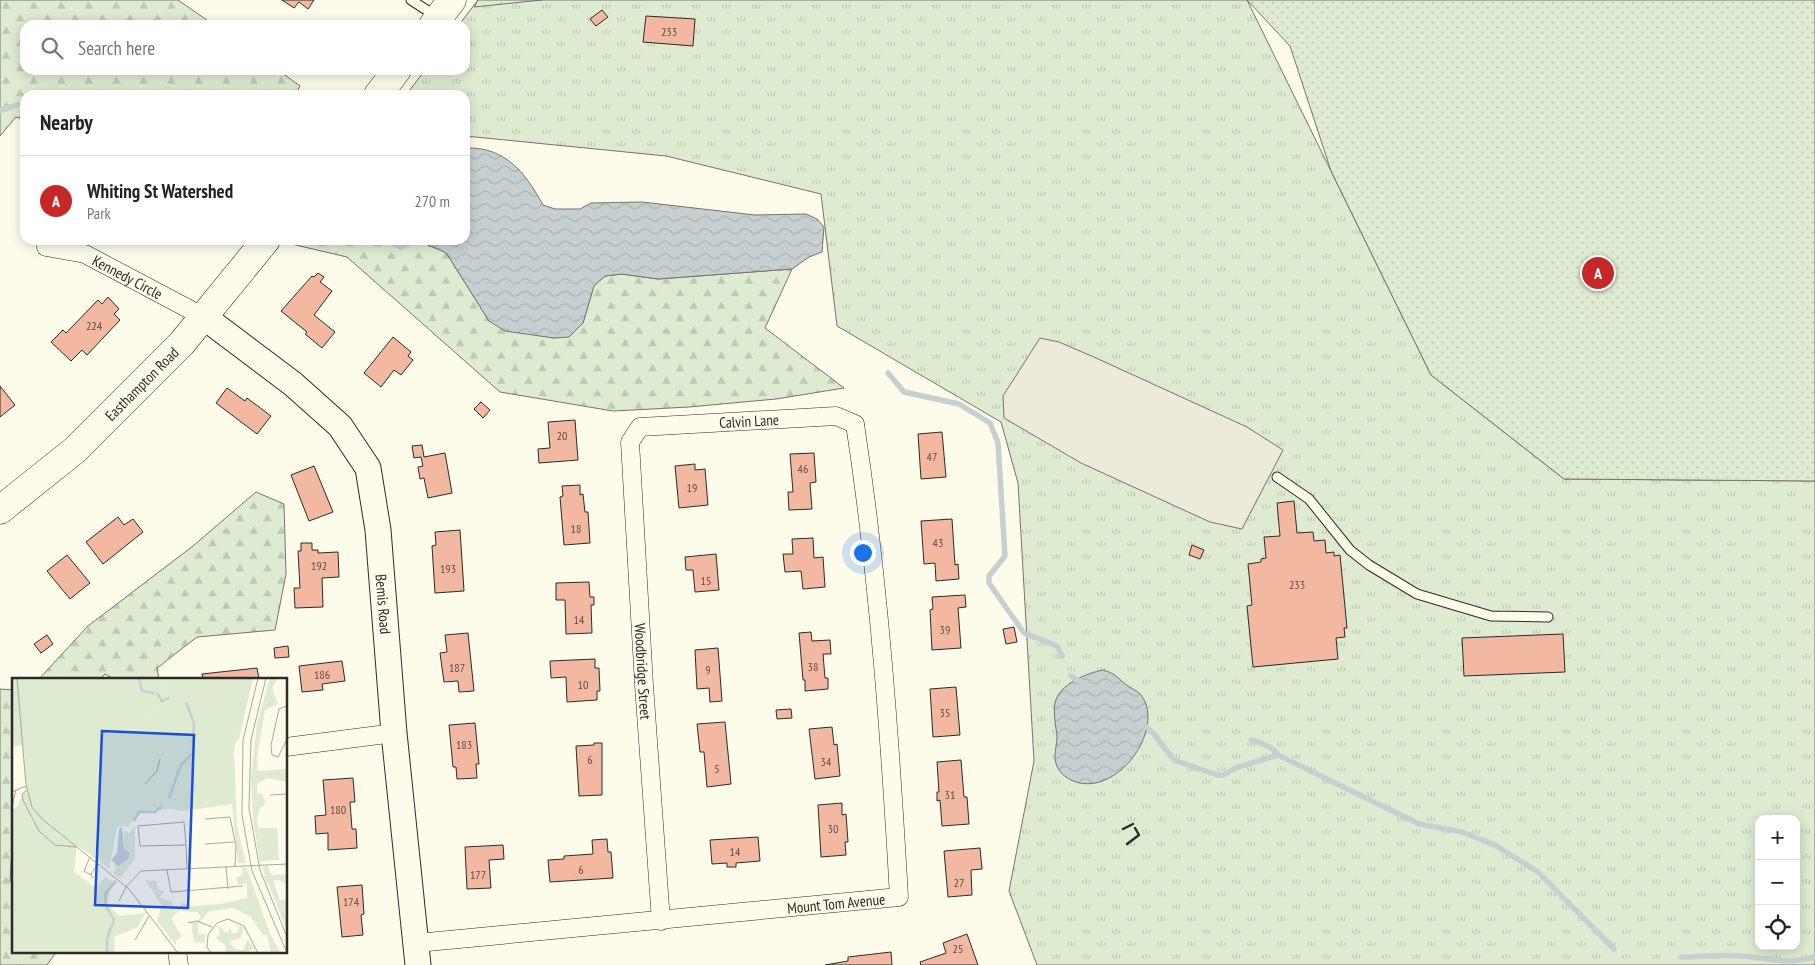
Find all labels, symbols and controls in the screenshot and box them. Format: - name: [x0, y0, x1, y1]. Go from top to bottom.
- search box: [20, 20, 470, 75]
- house number: 233: [661, 24, 677, 39]
- icon: search: [38, 34, 66, 62]
- text: Search here: [78, 36, 155, 60]
- text: Nearby: [40, 109, 93, 136]
- text: Whiting St Watershed: [87, 179, 233, 203]
- text: A: [52, 191, 60, 211]
- text: 270 m: [415, 191, 450, 211]
- text: Park: [87, 203, 111, 223]
- street label: Kennedy Circle: [89, 250, 166, 303]
- pin: A: [1582, 254, 1614, 292]
- house number: 224: [86, 318, 103, 333]
- street label: Easthampton Road: [101, 343, 182, 424]
- street label: Calvin Lane: [719, 410, 779, 432]
- house number: 20: [557, 428, 567, 443]
- house number: 47: [927, 449, 937, 464]
- house number: 46: [798, 461, 808, 476]
- house number: 19: [687, 480, 697, 495]
- house number: 18: [571, 521, 581, 536]
- house number: 43: [933, 535, 943, 550]
- your location: [850, 540, 876, 566]
- house number: 192: [311, 558, 327, 573]
- house number: 193: [440, 561, 456, 576]
- street label: Bemis Road: [372, 573, 396, 635]
- house number: 15: [701, 573, 711, 588]
- house number: 233: [1289, 577, 1305, 592]
- house number: 14: [574, 612, 585, 627]
- house number: 39: [940, 622, 950, 637]
- street label: Woodbridge Street: [631, 623, 656, 720]
- house number: 38: [808, 659, 818, 674]
- house number: 187: [449, 660, 465, 675]
- house number: 9: [705, 662, 711, 677]
- house number: 186: [314, 667, 330, 682]
- house number: 10: [578, 677, 588, 692]
- inset map: [12, 678, 288, 952]
- house number: 35: [940, 705, 950, 720]
- house number: 183: [456, 737, 472, 752]
- house number: 6: [587, 752, 593, 767]
- house number: 34: [821, 754, 832, 769]
- house number: 5: [714, 761, 720, 776]
- house number: 31: [945, 787, 955, 802]
- house number: 180: [330, 802, 346, 817]
- map controls: [1755, 815, 1800, 950]
- button: +: [1755, 815, 1800, 860]
- house number: 30: [828, 821, 838, 836]
- house number: 14: [730, 844, 741, 859]
- button: −: [1755, 860, 1800, 905]
- house number: 6: [578, 862, 584, 877]
- house number: 177: [470, 867, 486, 882]
- house number: 27: [954, 875, 964, 890]
- street label: Mount Tom Avenue: [786, 889, 886, 917]
- house number: 174: [343, 894, 360, 909]
- button: locate: [1755, 905, 1800, 950]
- house number: 25: [953, 941, 963, 956]

